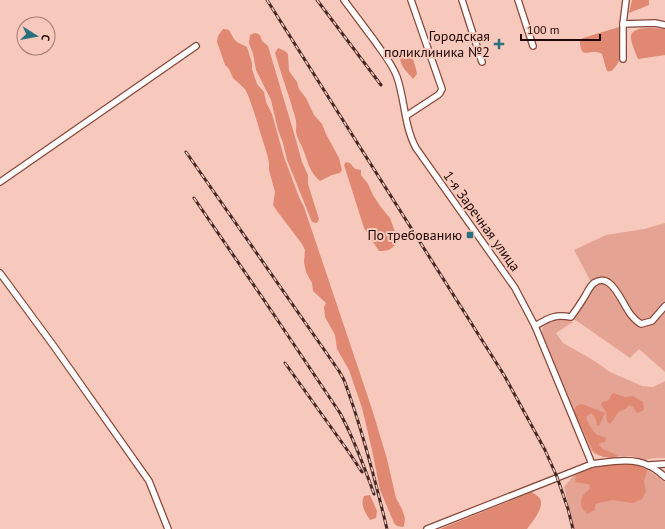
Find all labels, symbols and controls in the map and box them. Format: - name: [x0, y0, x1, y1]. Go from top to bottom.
- north arrow: [16, 16, 56, 56]
- scale bar: [521, 16, 600, 42]
- text: 100 m: [527, 22, 560, 37]
- place label: Городская поликлиника №2: [384, 27, 490, 61]
- text: С: [38, 34, 53, 42]
- marker: Городская поликлиника №2: [493, 38, 505, 50]
- street label: 1-я Заречная улица: [440, 167, 524, 275]
- place label: По требованию: [367, 226, 462, 244]
- marker: По требованию: [465, 230, 475, 240]

